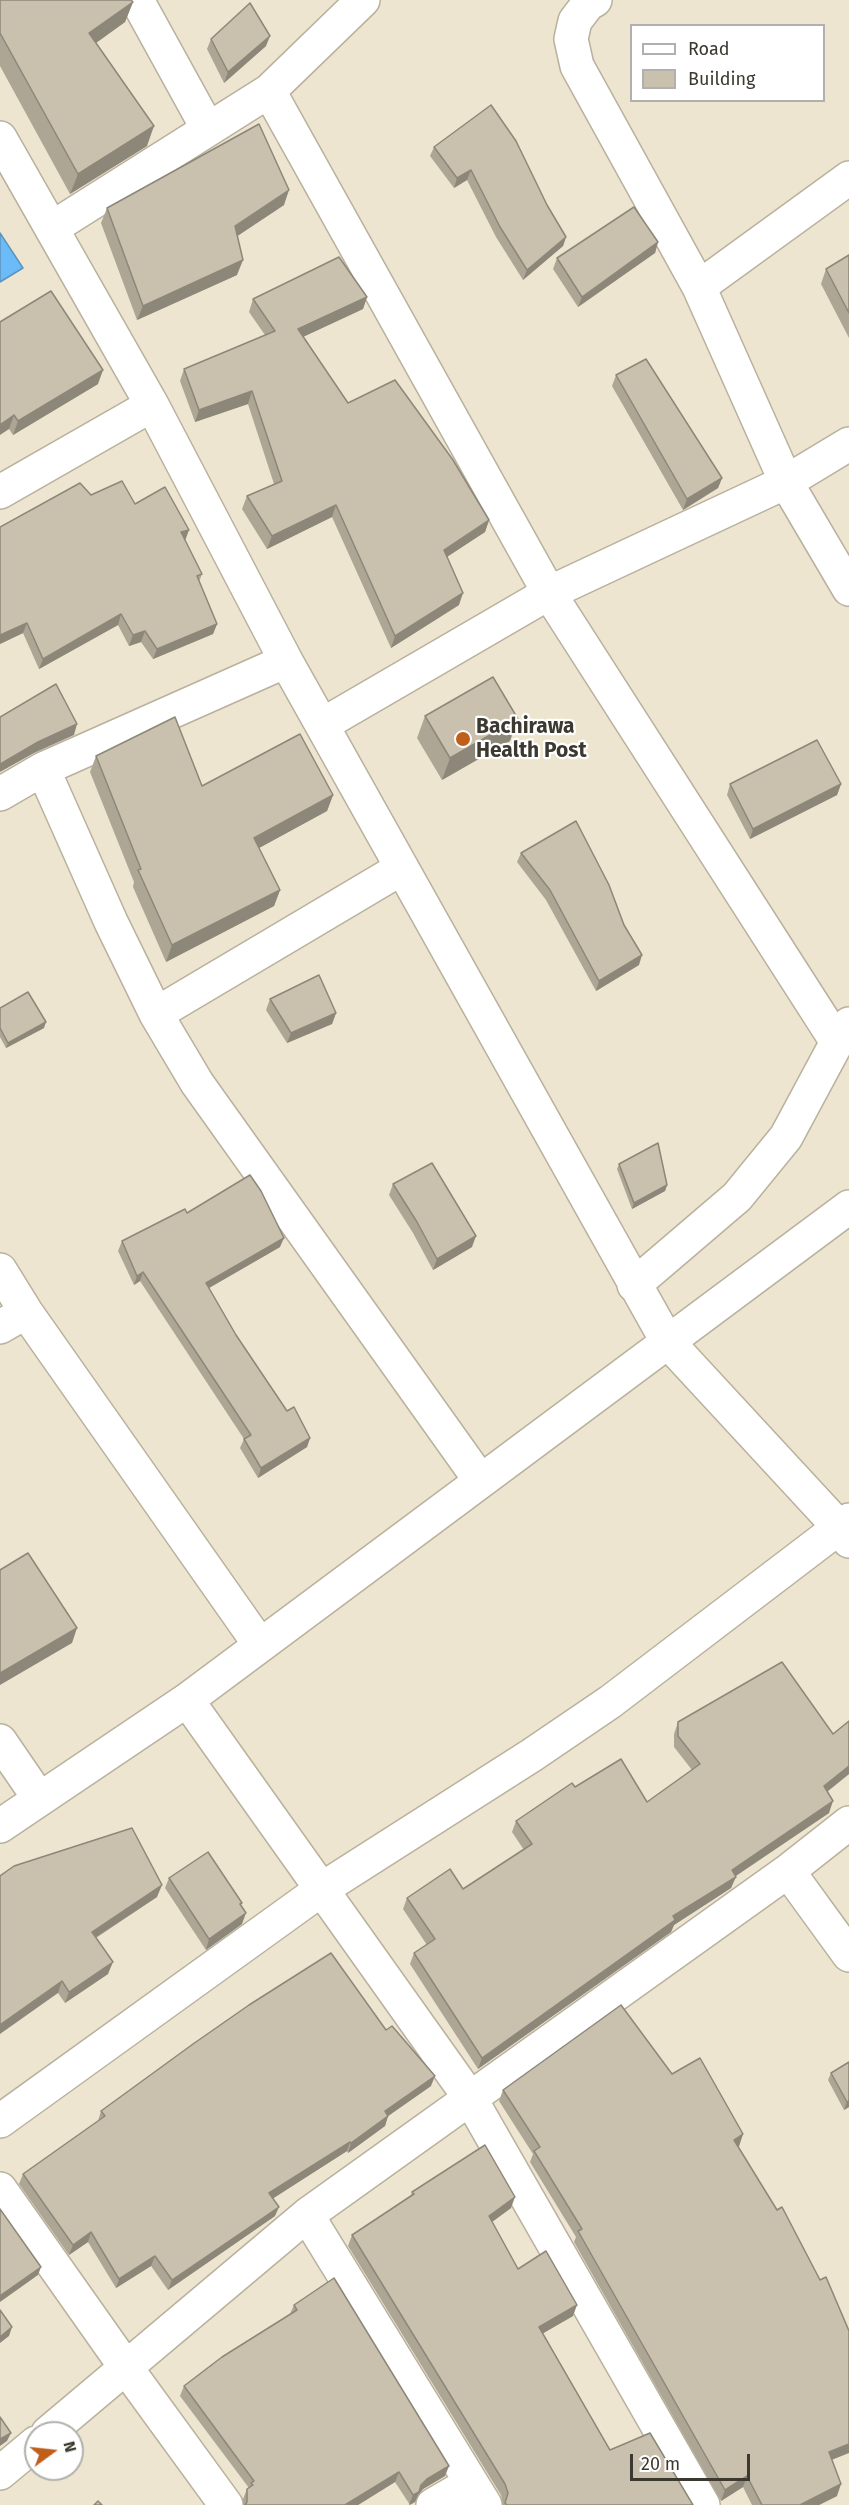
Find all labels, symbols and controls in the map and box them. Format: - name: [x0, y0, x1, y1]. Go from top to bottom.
- legend: [630, 24, 825, 102]
- text: Road: [688, 38, 730, 60]
- text: Building: [688, 68, 755, 90]
- place label: Bachirawa Health Post: [476, 714, 587, 764]
- marker: Bachirawa Health Post: [454, 730, 472, 748]
- north arrow: [24, 2421, 84, 2481]
- text: N: [59, 2439, 80, 2454]
- scale bar: [633, 2442, 753, 2480]
- text: 20 m: [641, 2453, 680, 2475]

